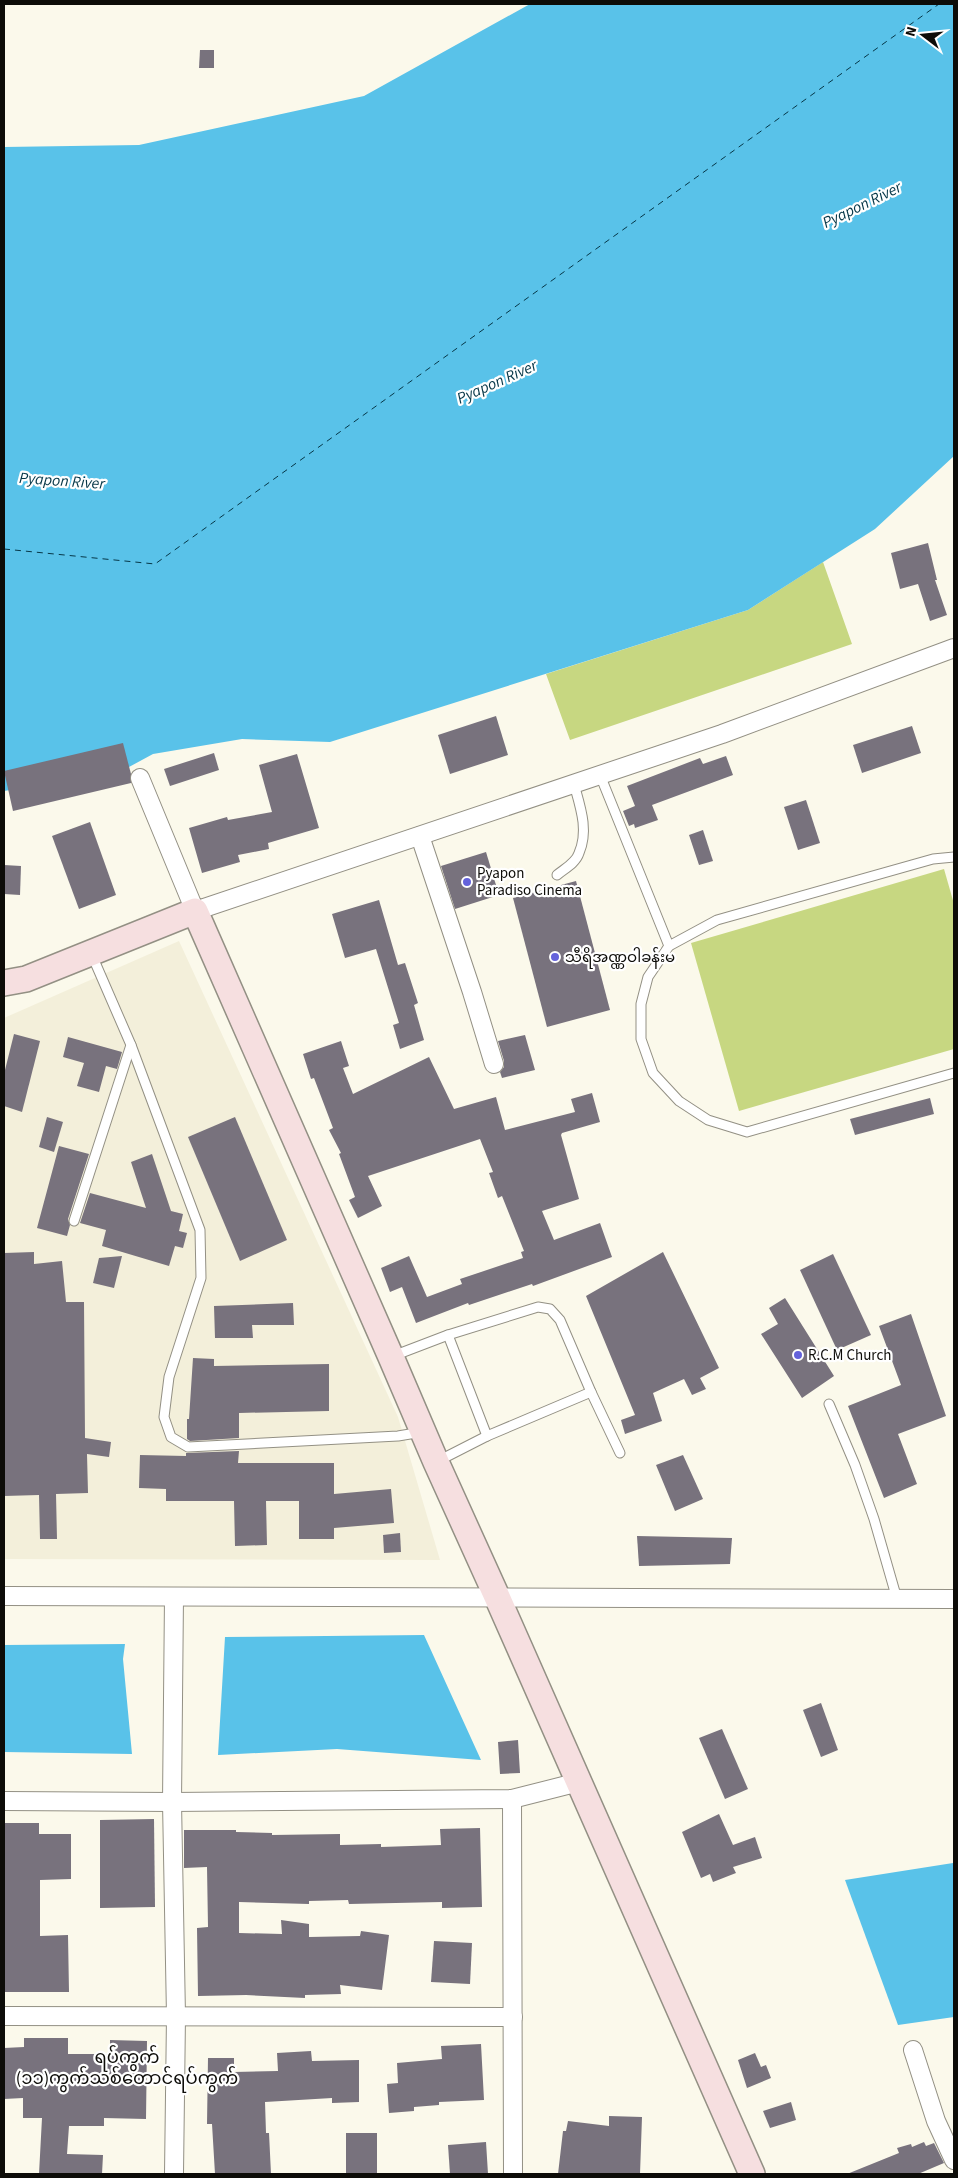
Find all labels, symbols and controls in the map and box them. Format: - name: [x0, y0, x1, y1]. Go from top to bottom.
- north arrow: [898, 10, 948, 60]
- text: N: [901, 24, 922, 39]
- water label: Pyapon River: [819, 176, 907, 234]
- water label: Pyapon River: [453, 354, 542, 410]
- water label: Pyapon River: [18, 467, 107, 495]
- place label: Pyapon Paradiso Cinema: [477, 863, 582, 901]
- marker: Pyapon Paradiso Cinema: [461, 876, 473, 888]
- place label: သီရိအဏ္ဏဝါခန်းမ: [565, 947, 675, 969]
- marker: သီရိအဏ္ဏဝါခန်းမ: [549, 951, 561, 963]
- place label: R.C.M Church: [808, 1345, 891, 1366]
- marker: R.C.M Church: [792, 1349, 804, 1361]
- district label: ရပ်ကွက် (၁၁)ကွက်သစ်တောင်ရပ်ကွက်: [16, 2044, 238, 2093]

